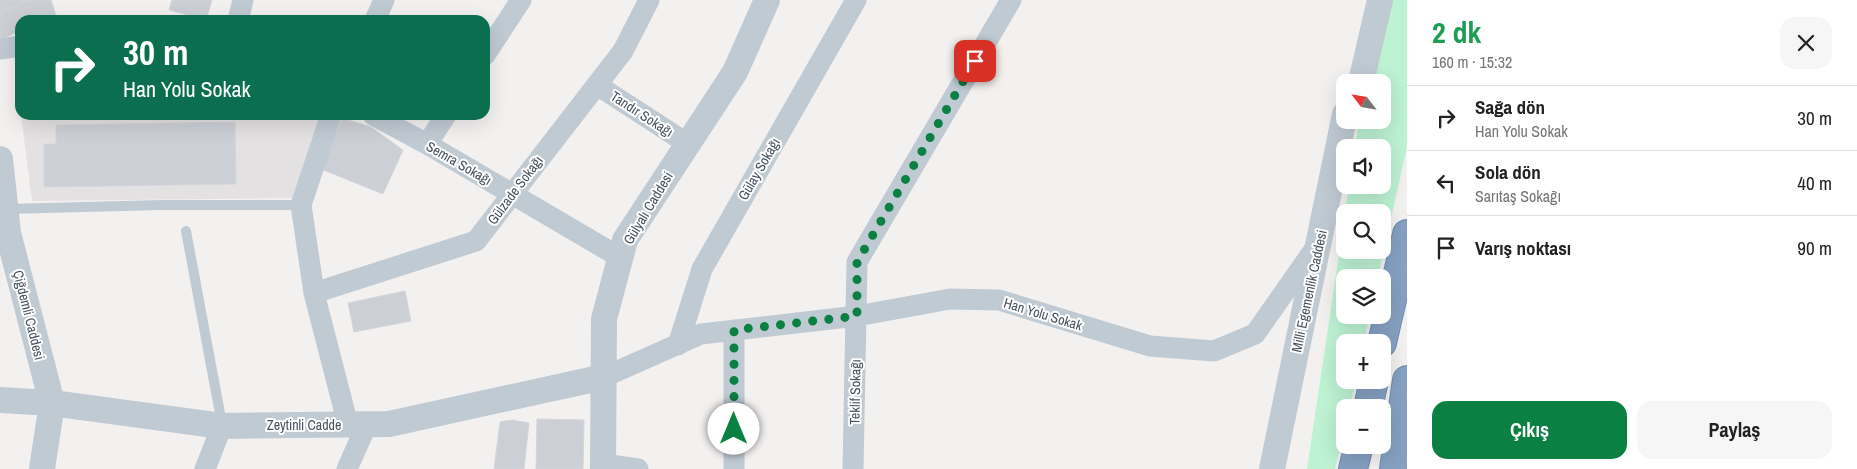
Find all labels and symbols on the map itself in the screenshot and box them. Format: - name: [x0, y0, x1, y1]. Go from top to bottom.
- pin: [954, 40, 996, 82]
- north arrow: [1336, 74, 1391, 129]
- street label: Tandır Sokağı: [607, 87, 677, 141]
- street label: Gülay Sokağı: [734, 135, 784, 203]
- street label: Semra Sokağı: [423, 137, 495, 189]
- street label: Gülzade Sokağı: [483, 152, 547, 228]
- street label: Gülyalı Caddesi: [619, 168, 677, 248]
- street label: Milli Egemenlik Caddesi: [1287, 228, 1331, 354]
- street label: Çiğdemli Caddesi: [9, 268, 49, 362]
- street label: Han Yolu Sokak: [1002, 294, 1085, 335]
- street label: Teklif Sokağı: [845, 359, 865, 425]
- position arrow: [707, 402, 759, 454]
- street label: Zeytinli Cadde: [267, 416, 341, 434]

